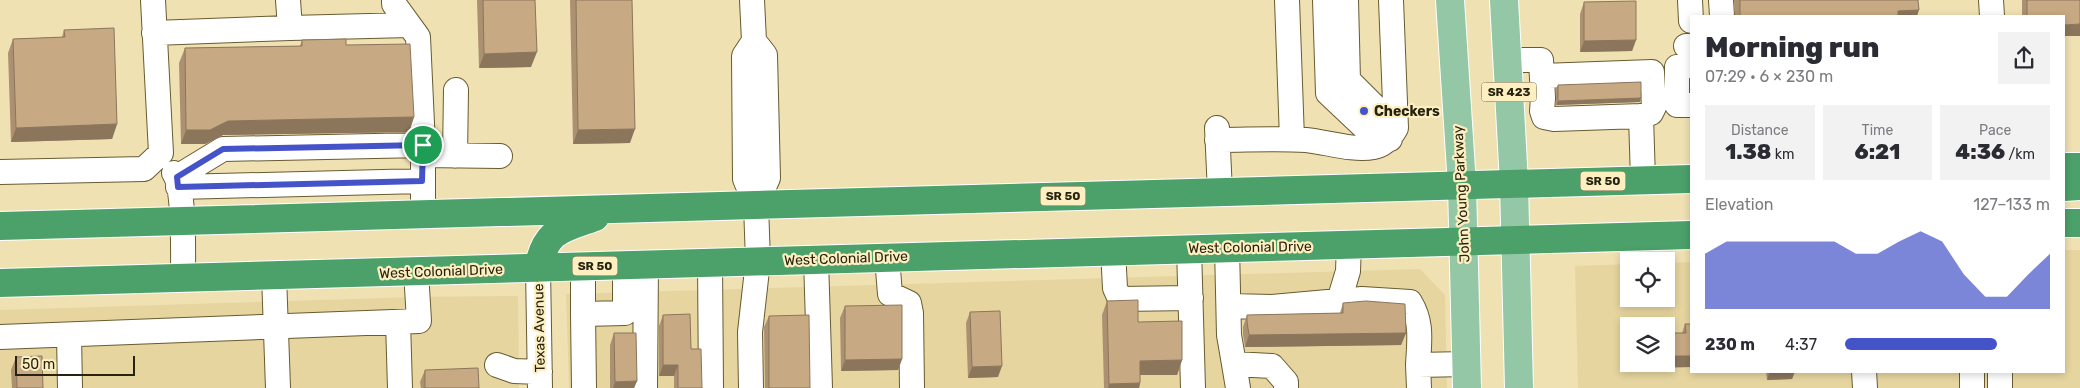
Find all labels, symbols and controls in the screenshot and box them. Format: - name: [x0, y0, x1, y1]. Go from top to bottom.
- text: Morning run: [1705, 31, 1879, 64]
- button: share: [1998, 32, 2050, 84]
- text: 07:29 · 6 × 230 m: [1705, 67, 1833, 86]
- road number: SR 423: [1482, 82, 1536, 101]
- place label: Checkers: [1374, 103, 1440, 120]
- marker: Checkers: [1358, 105, 1370, 117]
- text: Distance: [1731, 122, 1789, 139]
- text: Time: [1862, 122, 1893, 139]
- text: Pace: [1979, 122, 2011, 139]
- pin: [402, 124, 444, 166]
- street label: John Young Parkway: [1449, 125, 1474, 263]
- icon: arrive: [409, 131, 437, 159]
- text: 1.38: [1725, 139, 1771, 164]
- text: 6:21: [1855, 139, 1900, 164]
- text: 4:36: [1955, 139, 2005, 164]
- text: km: [1771, 146, 1795, 163]
- text: /km: [2005, 146, 2035, 163]
- road number: SR 50: [1580, 172, 1626, 190]
- road number: SR 50: [1040, 187, 1086, 206]
- text: Elevation: [1705, 195, 1774, 214]
- text: 127–133 m: [1973, 195, 2050, 214]
- street label: West Colonial Drive: [1188, 238, 1312, 257]
- street label: West Colonial Drive: [784, 248, 908, 269]
- map controls: [1620, 252, 1675, 372]
- button: locate: [1620, 252, 1675, 307]
- road number: SR 50: [572, 256, 618, 276]
- street label: West Colonial Drive: [379, 261, 503, 282]
- street label: Texas Avenue: [530, 283, 549, 373]
- button: layers: [1620, 317, 1675, 372]
- text: 230 m: [1705, 335, 1755, 354]
- text: 4:37: [1785, 335, 1817, 354]
- scale bar: [15, 353, 135, 376]
- text: 50 m: [22, 356, 55, 373]

